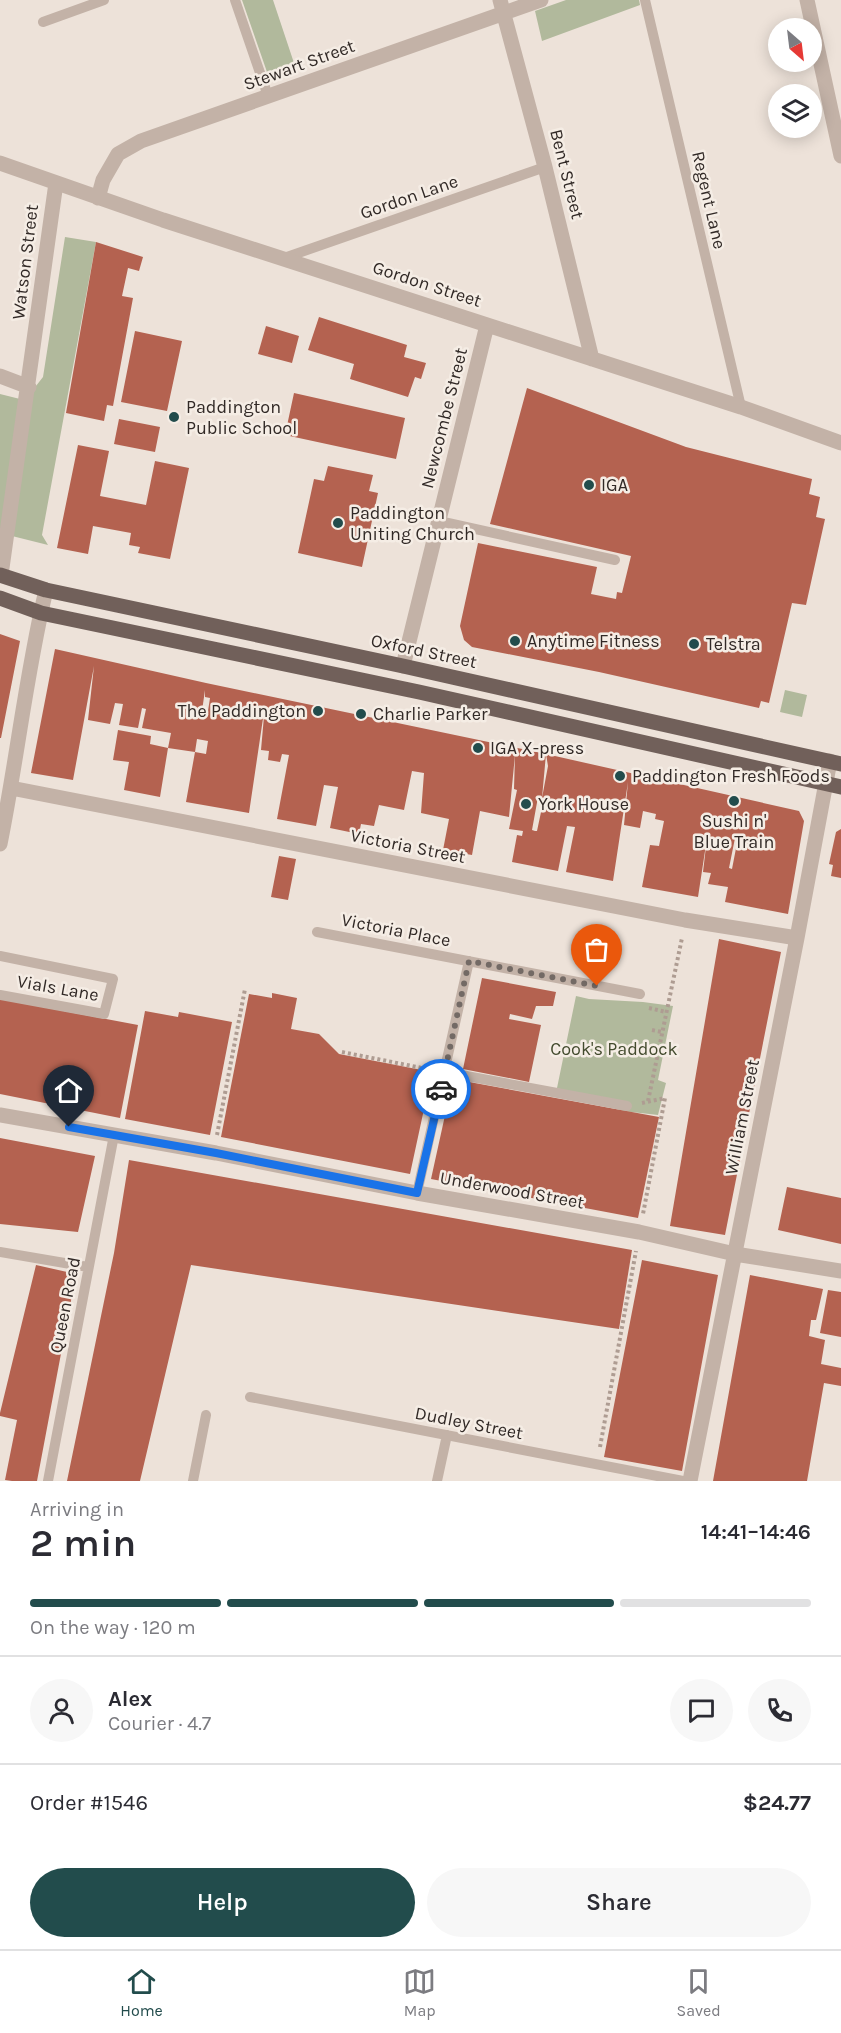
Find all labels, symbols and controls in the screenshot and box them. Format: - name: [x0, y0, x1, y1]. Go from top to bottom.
- north arrow: [768, 18, 822, 72]
- map controls: [768, 18, 822, 138]
- street label: Stewart Street: [240, 35, 358, 95]
- button: layers: [768, 84, 822, 138]
- street label: Bent Street: [545, 127, 589, 221]
- street label: Regent Lane: [687, 149, 731, 251]
- street label: Gordon Lane: [357, 170, 461, 224]
- street label: Watson Street: [7, 203, 43, 321]
- street label: Gordon Street: [370, 256, 484, 312]
- street label: Newcombe Street: [416, 345, 472, 491]
- place label: Paddington Public School: [186, 396, 297, 439]
- marker: Paddington Public School: [167, 410, 181, 424]
- place label: IGA: [601, 474, 628, 496]
- marker: IGA: [582, 478, 596, 492]
- place label: Paddington Uniting Church: [350, 502, 475, 545]
- marker: Paddington Uniting Church: [331, 516, 345, 530]
- street label: Oxford Street: [369, 629, 479, 673]
- place label: Anytime Fitness: [527, 630, 660, 652]
- place label: Telstra: [706, 633, 761, 655]
- marker: Anytime Fitness: [508, 634, 522, 648]
- marker: Telstra: [687, 637, 701, 651]
- place label: The Paddington: [178, 700, 306, 722]
- place label: Charlie Parker: [373, 703, 488, 725]
- marker: The Paddington: [311, 704, 325, 718]
- marker: Charlie Parker: [354, 707, 368, 721]
- place label: IGA X-press: [490, 737, 584, 759]
- marker: IGA X-press: [471, 741, 485, 755]
- place label: Paddington Fresh Foods: [632, 765, 830, 787]
- marker: Paddington Fresh Foods: [613, 769, 627, 783]
- place label: York House: [538, 793, 629, 815]
- marker: Sushi n' Blue Train: [727, 794, 741, 808]
- marker: York House: [519, 797, 533, 811]
- place label: Sushi n' Blue Train: [694, 810, 774, 853]
- street label: Victoria Street: [349, 824, 468, 868]
- street label: Victoria Place: [339, 909, 453, 951]
- pin: [571, 924, 622, 986]
- icon: bag: [580, 933, 613, 966]
- street label: Vials Lane: [15, 970, 101, 1006]
- park label: Cook's Paddock: [550, 1038, 678, 1060]
- street label: William Street: [720, 1057, 764, 1177]
- courier: [411, 1059, 471, 1119]
- pin: [43, 1065, 94, 1127]
- icon: car: [425, 1073, 458, 1106]
- icon: home: [52, 1074, 85, 1107]
- street label: Underwood Street: [438, 1166, 586, 1214]
- street label: Queen Road: [45, 1255, 85, 1355]
- street label: Dudley Street: [413, 1402, 525, 1444]
- text: Arriving in: [30, 1498, 124, 1521]
- text: 14:41–14:46: [701, 1519, 811, 1545]
- text: 2 min: [30, 1520, 136, 1566]
- text: On the way · 120 m: [30, 1616, 196, 1639]
- button: person: [30, 1679, 93, 1742]
- button: chat: [670, 1679, 733, 1742]
- button: phone: [748, 1679, 811, 1742]
- text: Alex: [108, 1686, 152, 1712]
- text: Courier · 4.7: [108, 1712, 211, 1735]
- text: Order #1546: [30, 1790, 148, 1816]
- text: $24.77: [743, 1790, 811, 1816]
- button: Help: [30, 1868, 415, 1937]
- button: Share: [427, 1868, 811, 1937]
- tab: Home: [120, 1965, 163, 2020]
- tab: Map: [403, 1965, 436, 2020]
- tab: Saved: [677, 1965, 721, 2020]

